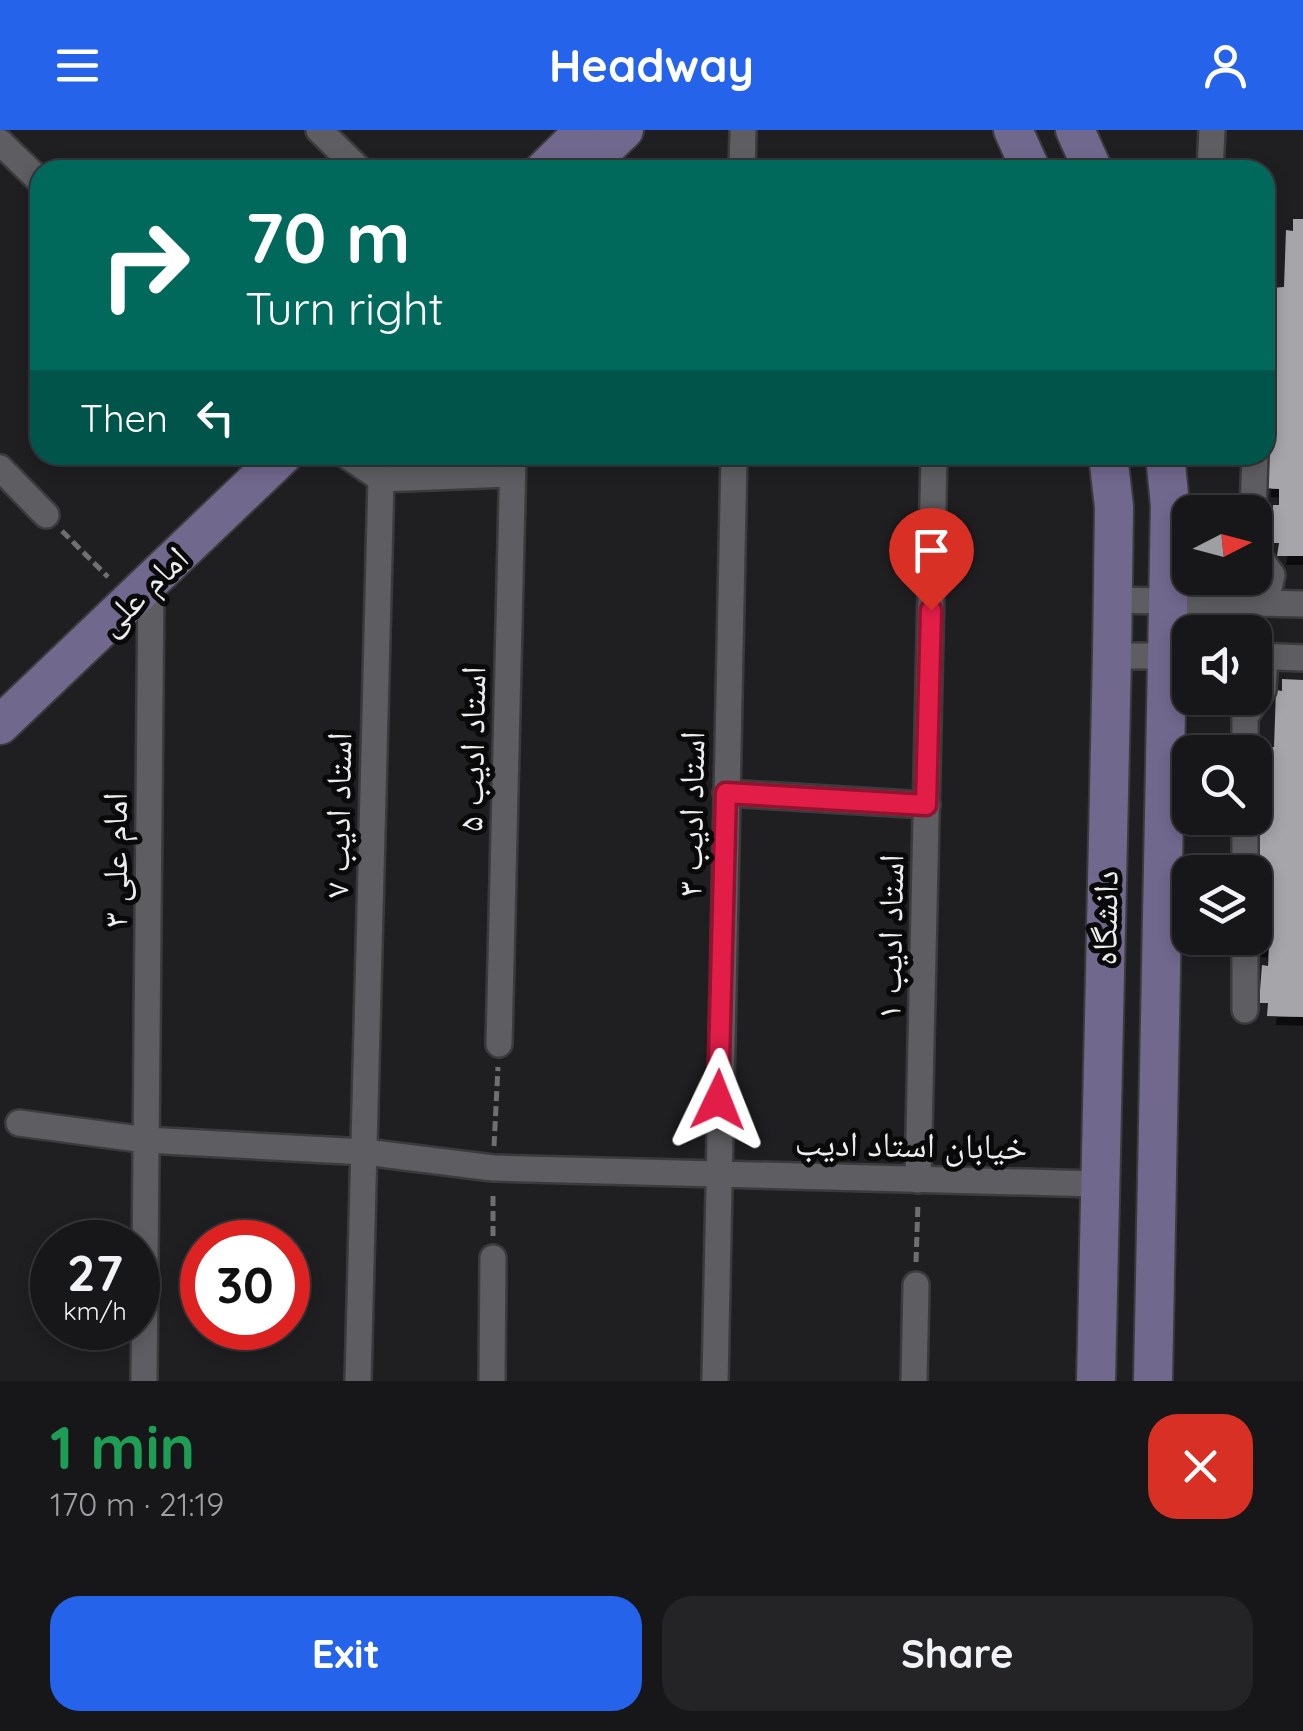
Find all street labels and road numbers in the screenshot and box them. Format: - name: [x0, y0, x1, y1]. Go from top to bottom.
- street label: امام علی: [87, 536, 198, 646]
- street label: استاد ادیب ۵: [448, 666, 494, 832]
- street label: استاد ادیب ۳: [667, 731, 713, 897]
- street label: استاد ادیب ۷: [314, 732, 360, 898]
- street label: امام علی ۳: [92, 792, 138, 928]
- street label: استاد ادیب ۱: [866, 854, 912, 1020]
- street label: دانشگاه: [1081, 870, 1127, 966]
- street label: خیابان استاد ادیب: [794, 1120, 1028, 1168]

